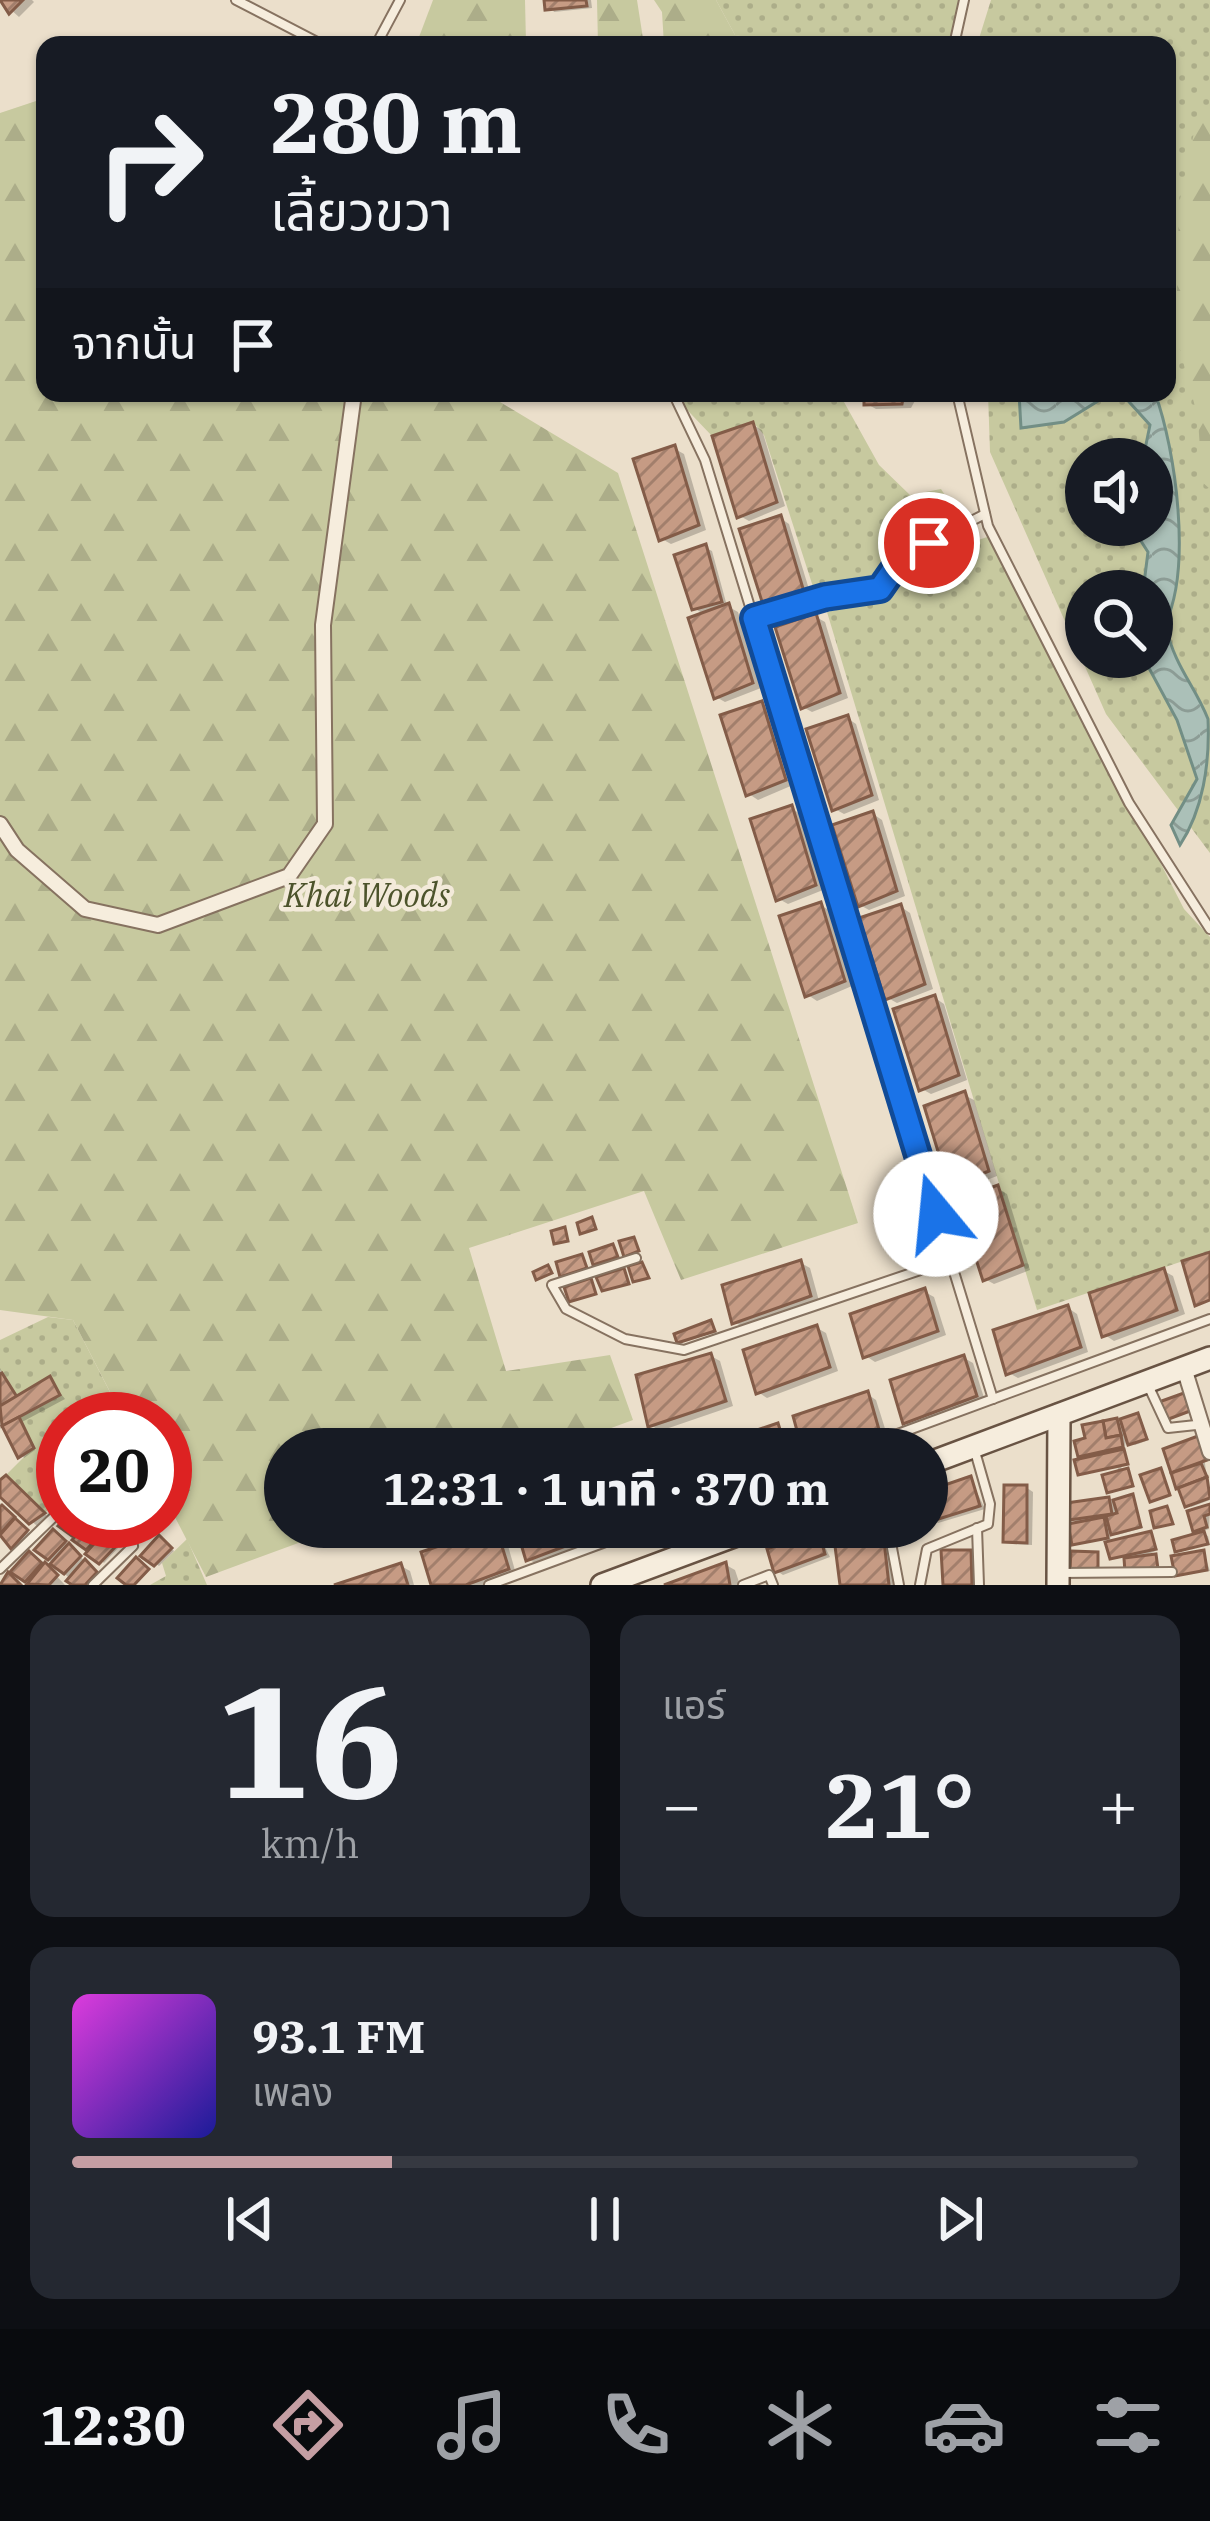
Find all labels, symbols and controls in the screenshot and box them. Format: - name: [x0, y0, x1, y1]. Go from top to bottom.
- text: 280 m: [270, 67, 522, 176]
- icon: right: [72, 84, 228, 240]
- text: เลี้ยวขวา: [270, 175, 453, 245]
- icon: arrive: [220, 312, 286, 378]
- text: จากนั้น: [72, 313, 196, 371]
- map controls: [1065, 438, 1173, 678]
- button: sound: [1065, 438, 1173, 546]
- pin: [878, 492, 980, 594]
- icon: arrive: [896, 510, 962, 576]
- button: search: [1065, 570, 1173, 678]
- park label: Khai Woods: [283, 873, 451, 916]
- position arrow: [873, 1151, 999, 1277]
- speed limit sign: 20: [36, 1392, 192, 1548]
- text: 12:31 · 1 นาที · 370 m: [383, 1459, 829, 1517]
- text: 16: [216, 1638, 404, 1841]
- text: แอร์: [662, 1679, 725, 1730]
- text: 21°: [825, 1746, 975, 1863]
- text: −: [662, 1761, 702, 1847]
- text: +: [1098, 1761, 1138, 1847]
- text: km/h: [261, 1818, 359, 1869]
- text: 93.1 FM: [252, 2007, 425, 2065]
- text: เพลง: [252, 2066, 333, 2117]
- icon: previous: [217, 2186, 283, 2252]
- icon: pause: [572, 2186, 638, 2252]
- icon: next: [927, 2186, 993, 2252]
- icon: directions: [266, 2383, 350, 2467]
- icon: music: [430, 2383, 514, 2467]
- icon: phone: [594, 2383, 678, 2467]
- icon: climate: [758, 2383, 842, 2467]
- icon: car: [922, 2383, 1006, 2467]
- icon: filters: [1086, 2383, 1170, 2467]
- text: 12:30: [40, 2390, 186, 2460]

